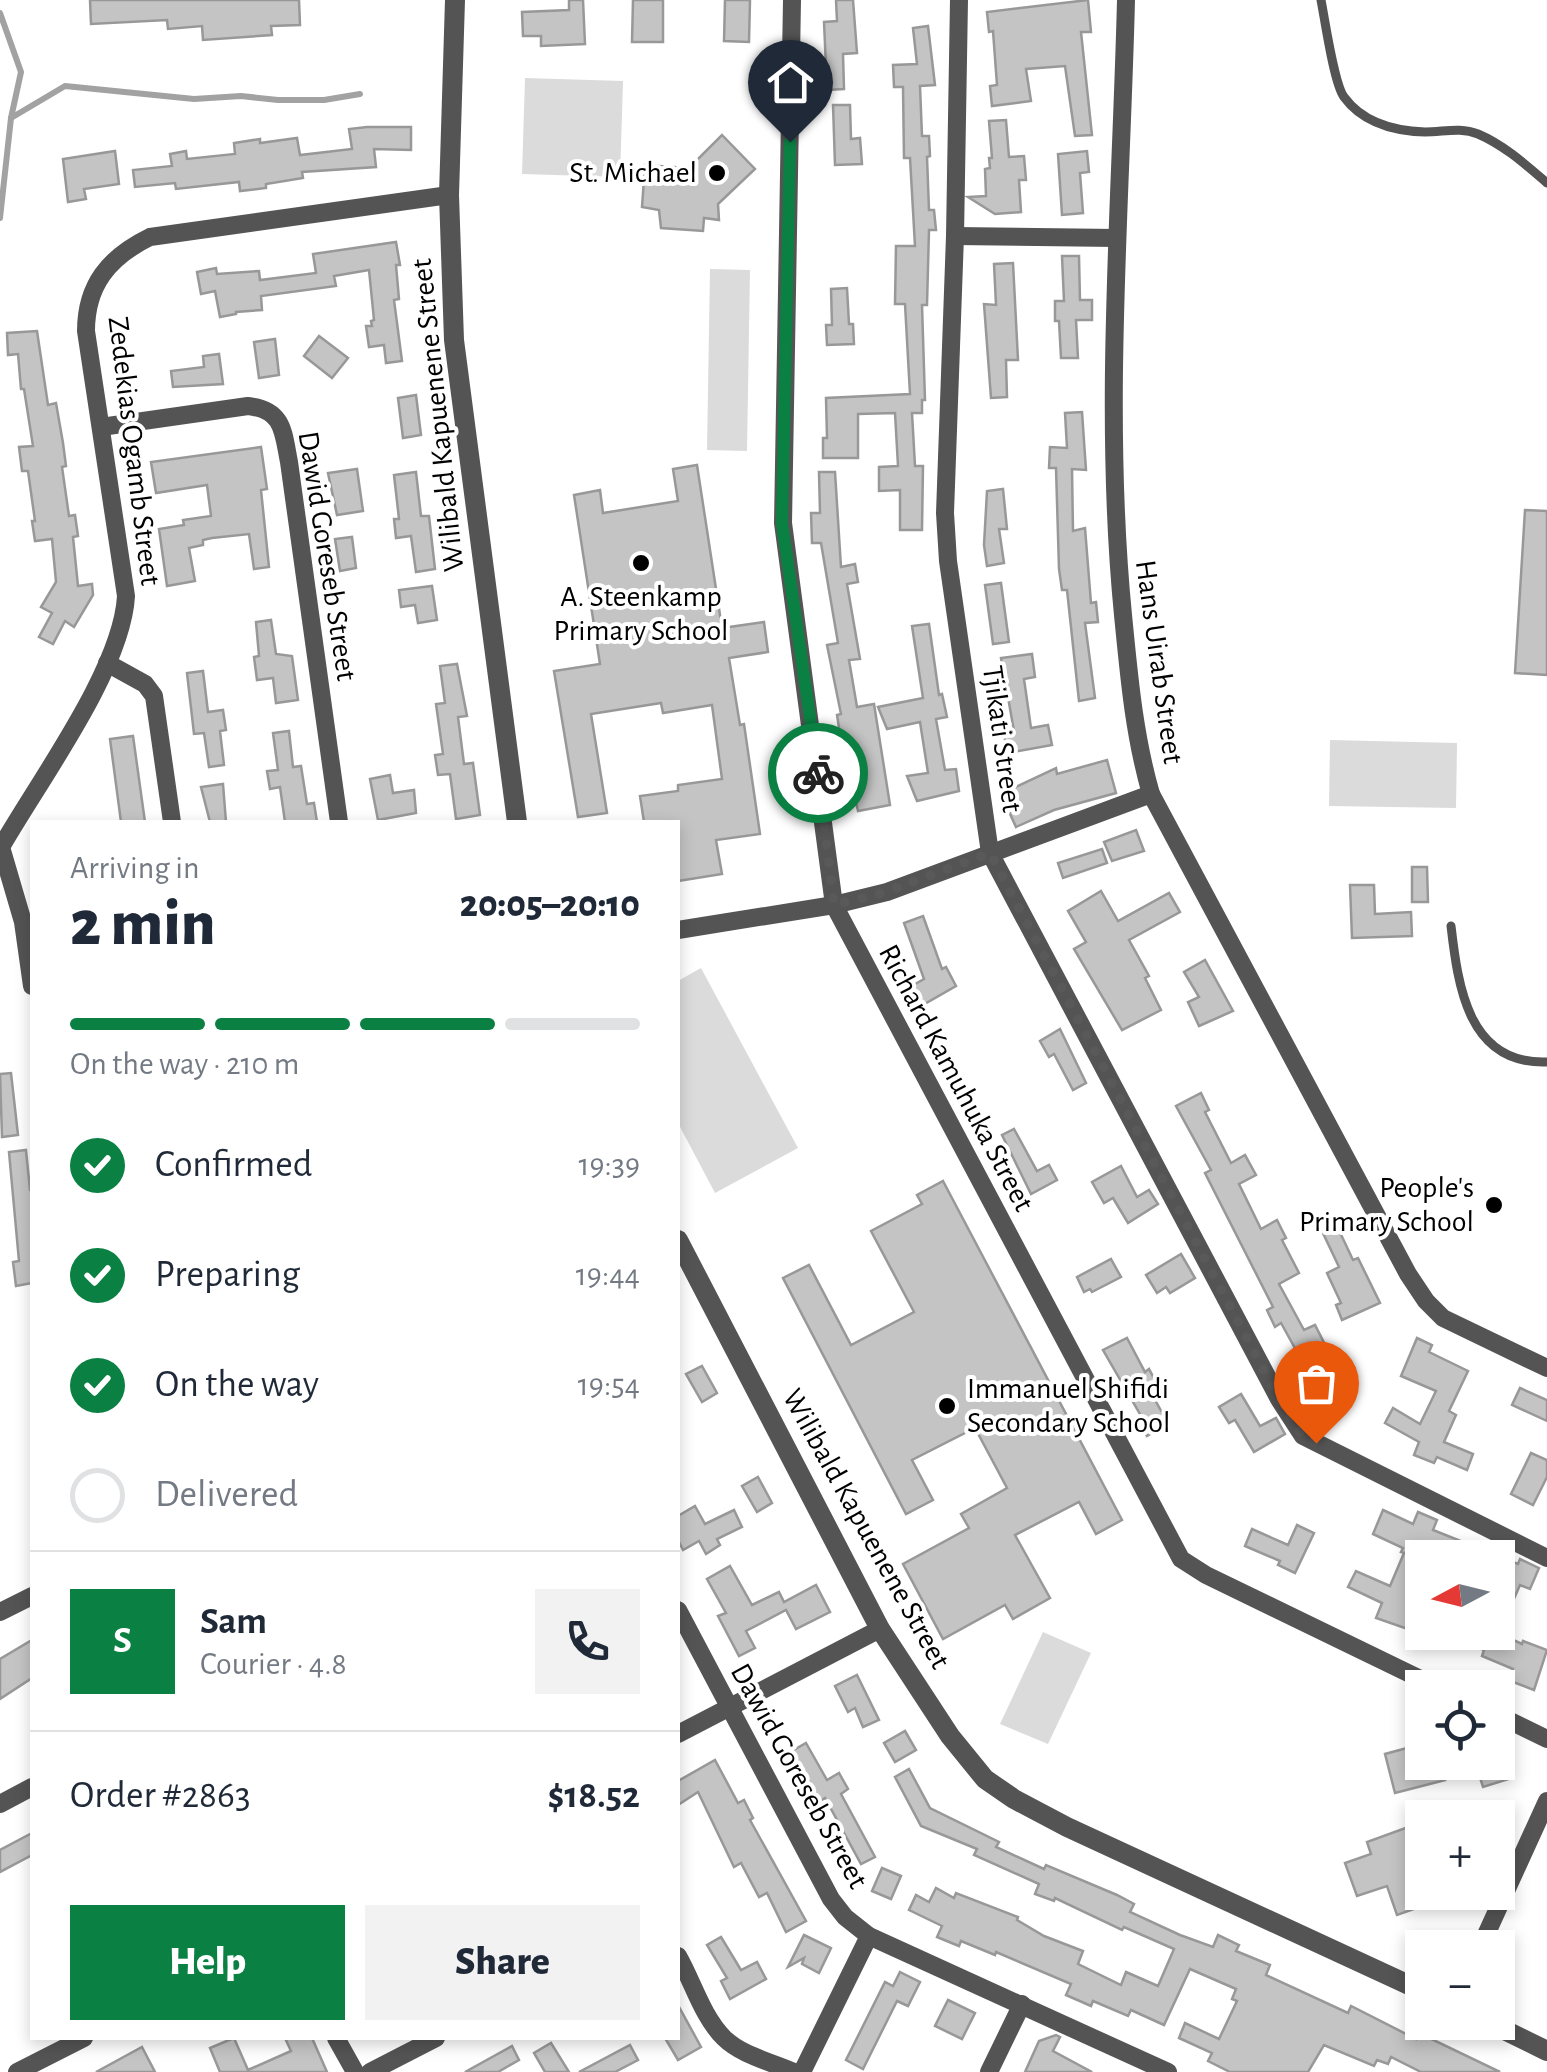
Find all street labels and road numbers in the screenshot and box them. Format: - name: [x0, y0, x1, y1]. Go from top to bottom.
- street label: Wilibald Kapuenene Street: [407, 257, 469, 573]
- street label: Zedekias Ogamb Street: [103, 315, 165, 588]
- street label: Dawid Goreseb Street: [292, 429, 362, 683]
- street label: Hans Uirab Street: [1130, 558, 1188, 766]
- street label: Tjikati Street: [977, 664, 1027, 815]
- street label: Richard Kamuhuka Street: [873, 940, 1039, 1217]
- street label: Wilibald Kapuenene Street: [777, 1384, 956, 1674]
- street label: Dawid Goreseb Street: [725, 1658, 873, 1894]

